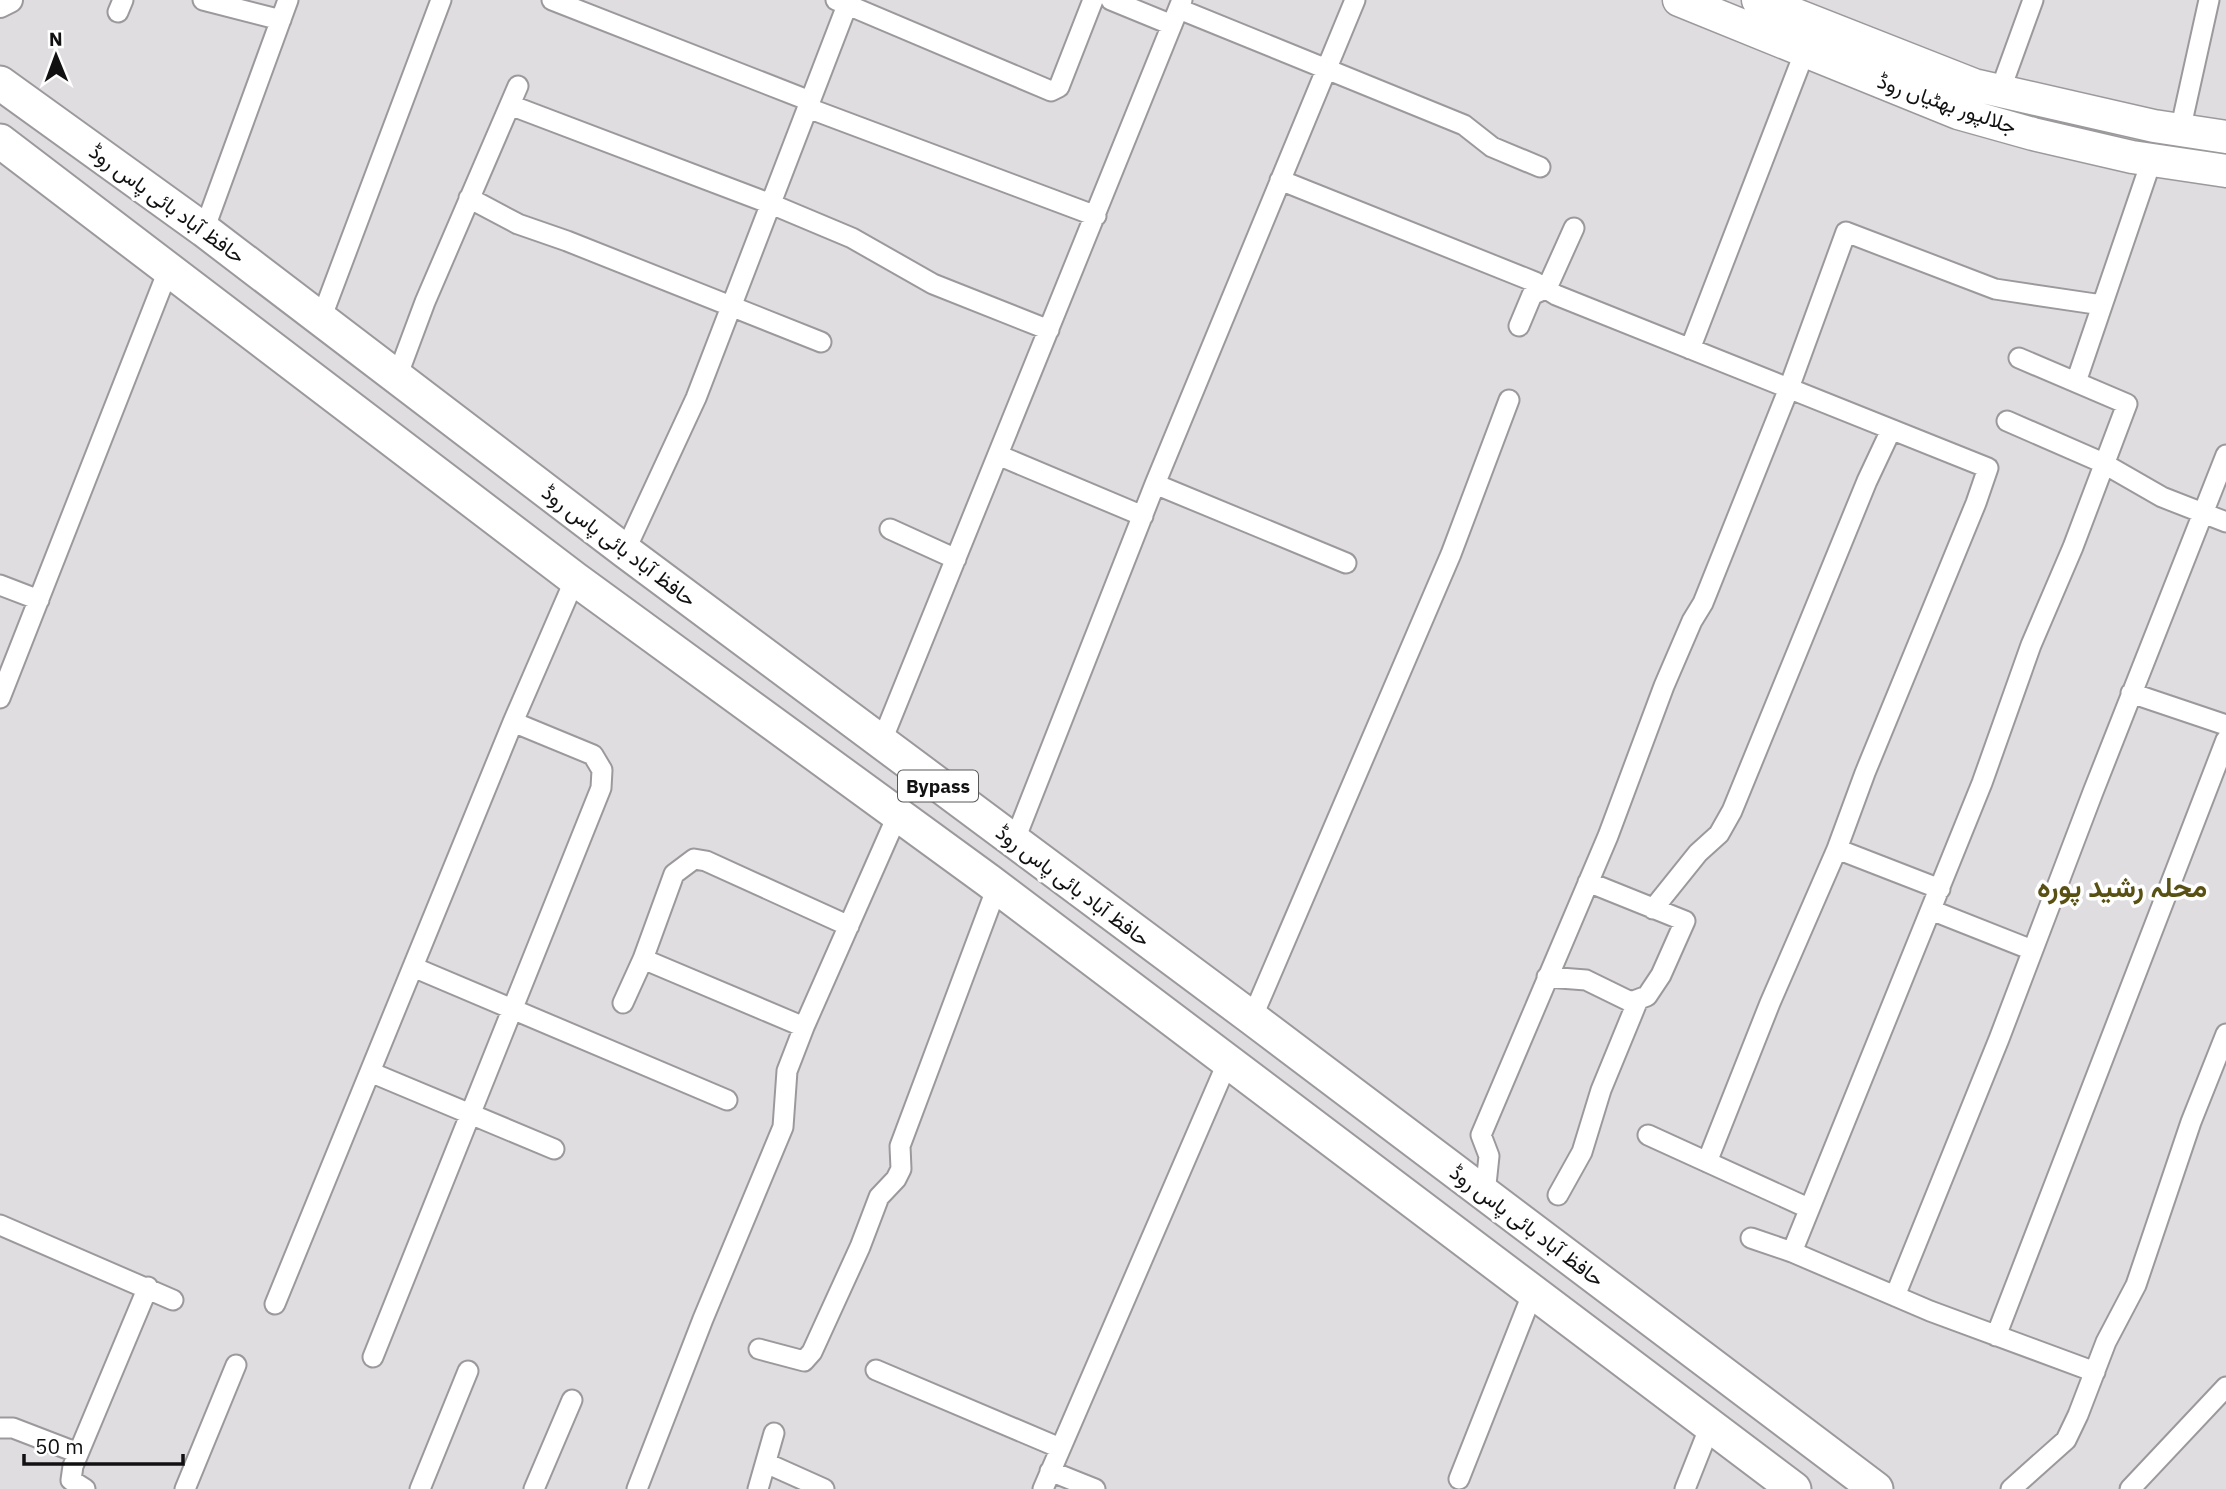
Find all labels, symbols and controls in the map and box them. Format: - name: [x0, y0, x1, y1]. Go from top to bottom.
- north arrow: [21, 21, 91, 91]
- text: N: [49, 27, 63, 51]
- street label: جلالپور بھٹیاں روڈ: [1874, 66, 2021, 141]
- street label: حافظ آباد بائی پاس روڈ: [83, 137, 251, 270]
- street label: حافظ آباد بائی پاس روڈ: [536, 478, 703, 613]
- road number: Bypass: [898, 771, 978, 802]
- street label: حافظ آباد بائی پاس روڈ: [990, 818, 1157, 953]
- district label: محلہ رشید پورہ: [2037, 868, 2207, 907]
- street label: حافظ آباد بائی پاس روڈ: [1444, 1158, 1611, 1293]
- scale bar: [24, 1422, 184, 1466]
- text: 50 m: [35, 1432, 84, 1460]

